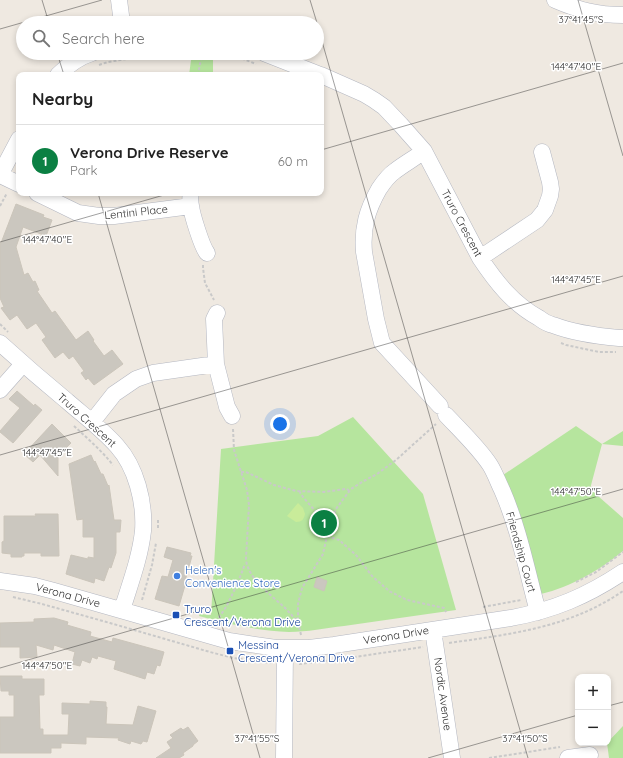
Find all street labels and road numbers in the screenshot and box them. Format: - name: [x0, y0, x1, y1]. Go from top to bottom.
- street label: Truro Crescent: [438, 187, 486, 259]
- street label: Lentini Place: [103, 202, 169, 222]
- street label: Truro Crescent: [55, 390, 120, 450]
- street label: Friendship Court: [503, 510, 539, 594]
- street label: Verona Drive: [34, 580, 102, 610]
- street label: Verona Drive: [362, 623, 430, 647]
- street label: Nordic Avenue: [431, 656, 455, 732]

